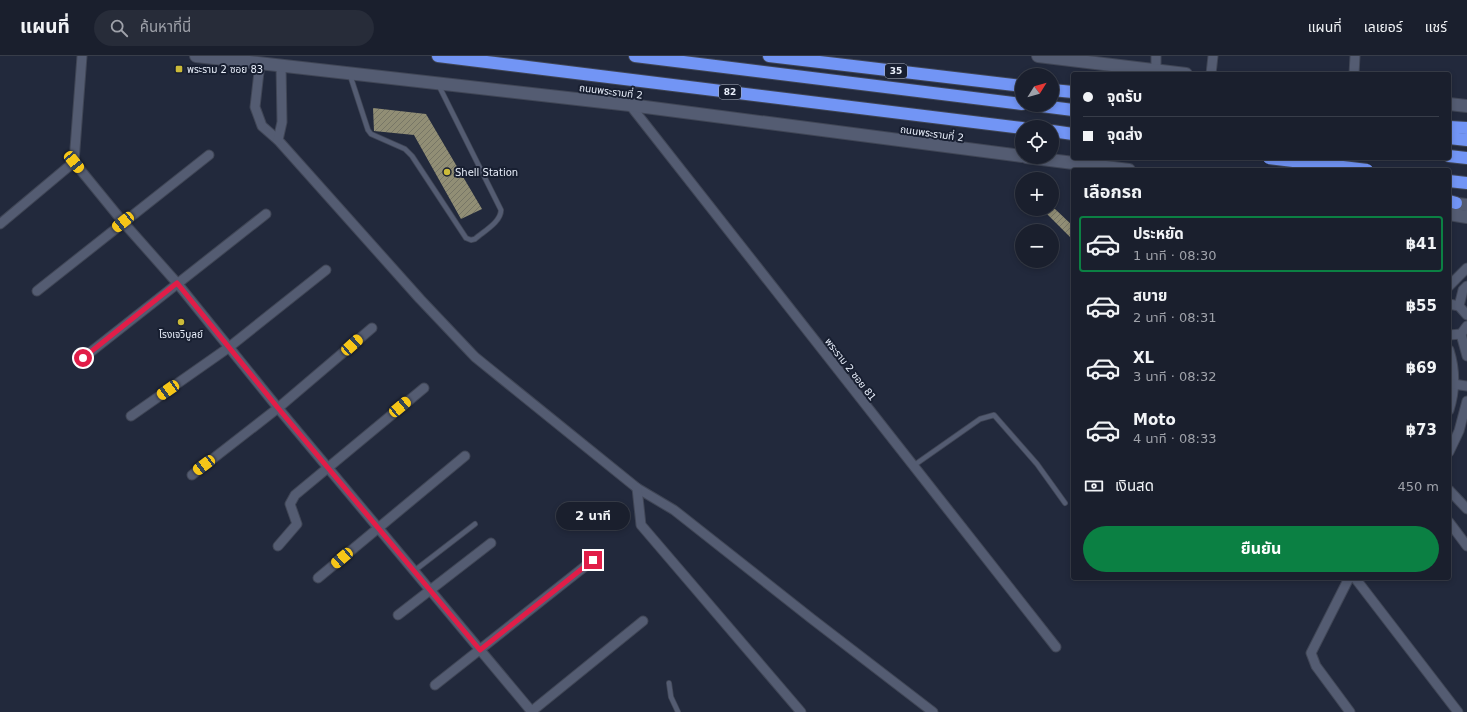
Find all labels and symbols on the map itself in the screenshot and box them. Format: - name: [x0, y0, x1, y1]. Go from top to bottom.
- marker: พระราม 2 ซอย 83: [174, 64, 184, 74]
- place label: พระราม 2 ซอย 83: [187, 64, 263, 75]
- road number: 35: [885, 64, 907, 78]
- north arrow: [1015, 68, 1059, 112]
- street label: ถนนพระรามที่ 2: [578, 80, 644, 101]
- road number: 82: [719, 85, 741, 99]
- street label: ถนนพระรามที่ 2: [899, 122, 965, 143]
- car: [62, 149, 86, 175]
- marker: Shell Station: [442, 167, 452, 177]
- place label: Shell Station: [455, 167, 518, 178]
- car: [110, 210, 136, 234]
- marker: โรงเจวิบูลย์: [176, 317, 186, 327]
- place label: โรงเจวิบูลย์: [159, 329, 203, 341]
- car: [339, 333, 365, 357]
- street label: พระราม 2 ซอย 81: [823, 336, 878, 403]
- route start: [74, 349, 92, 367]
- car: [155, 378, 181, 402]
- car: [387, 395, 413, 419]
- car: [191, 453, 217, 477]
- callout: 2 นาที: [556, 502, 630, 530]
- car: [329, 546, 355, 570]
- route end: [584, 551, 602, 569]

